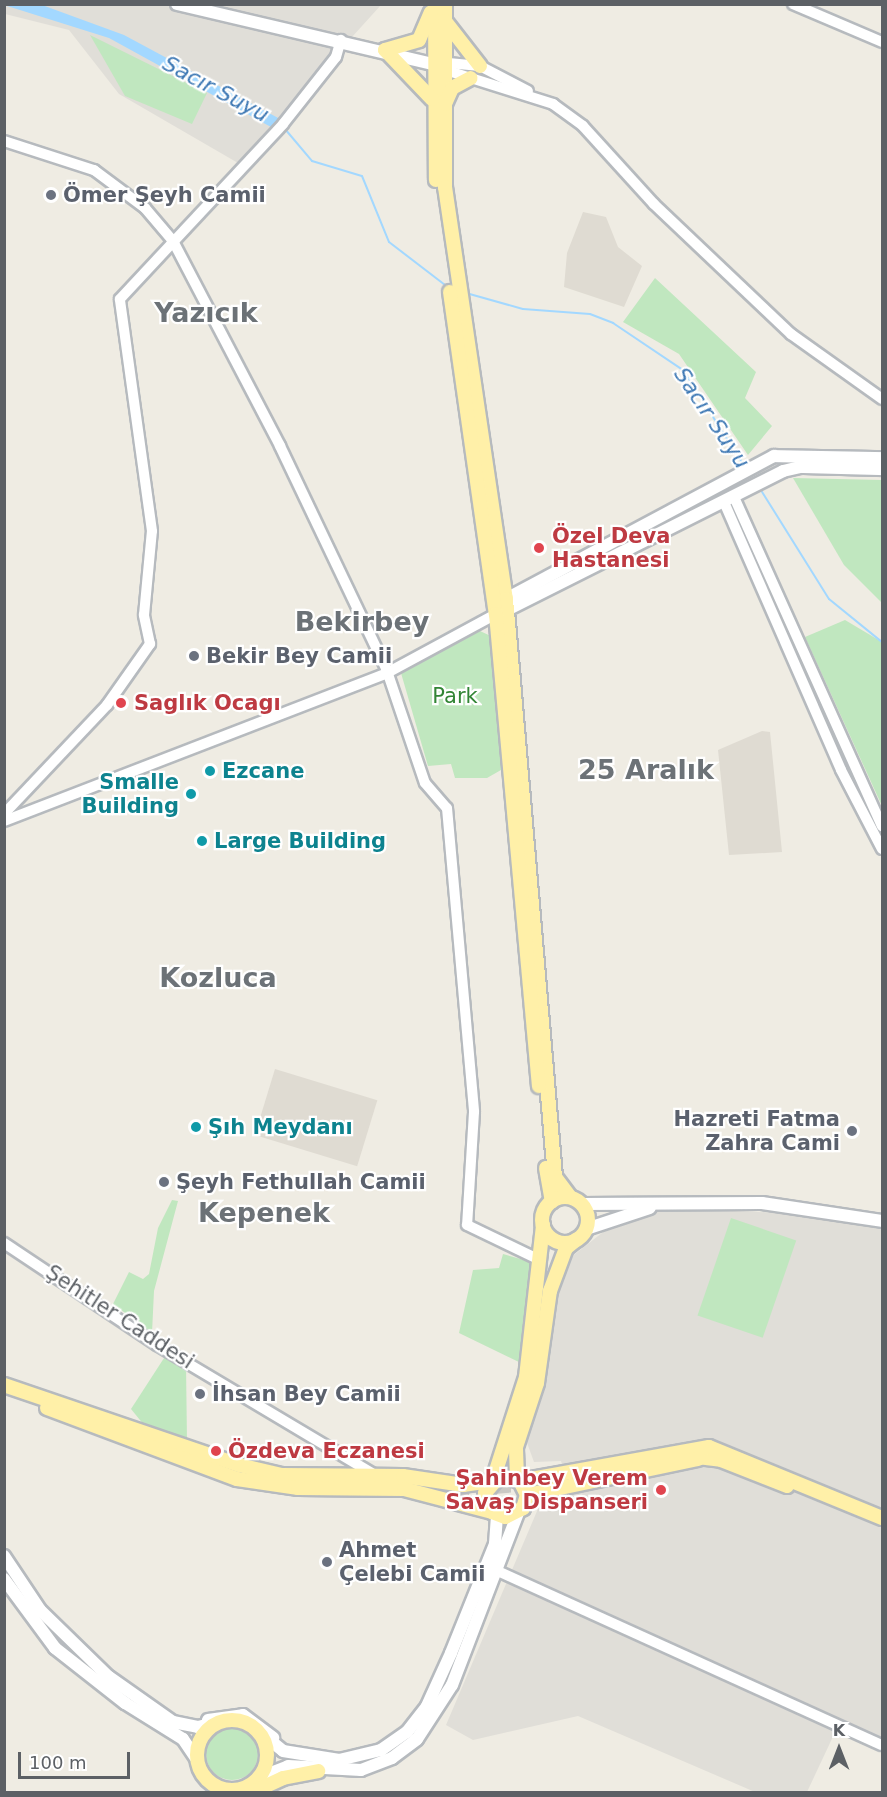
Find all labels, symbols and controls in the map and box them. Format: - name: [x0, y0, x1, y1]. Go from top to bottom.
- water label: Sacır Suyu: [158, 50, 274, 128]
- place label: Ömer Şeyh Camii: [63, 182, 266, 208]
- marker: Ömer Şeyh Camii: [44, 188, 58, 202]
- district label: Yazıcık: [154, 297, 258, 329]
- water label: Sacır Suyu: [668, 362, 756, 474]
- place label: Özel Deva Hastanesi: [552, 523, 670, 573]
- marker: Özel Deva Hastanesi: [530, 539, 548, 557]
- district label: Bekirbey: [295, 606, 429, 638]
- place label: Bekir Bey Camii: [206, 643, 392, 669]
- marker: Bekir Bey Camii: [187, 649, 201, 663]
- park label: Park: [432, 683, 478, 709]
- place label: Saglık Ocagı: [134, 690, 281, 716]
- marker: Saglık Ocagı: [112, 694, 130, 712]
- district label: 25 Aralık: [578, 754, 714, 786]
- place label: Ezcane: [222, 758, 304, 784]
- marker: Ezcane: [203, 764, 217, 778]
- place label: Smalle Building: [81, 769, 179, 819]
- marker: Smalle Building: [184, 787, 198, 801]
- place label: Large Building: [214, 828, 386, 854]
- marker: Large Building: [195, 834, 209, 848]
- district label: Kozluca: [159, 962, 277, 994]
- place label: Hazreti Fatma Zahra Cami: [674, 1106, 840, 1156]
- place label: Şıh Meydanı: [208, 1114, 353, 1140]
- marker: Şıh Meydanı: [189, 1120, 203, 1134]
- marker: Hazreti Fatma Zahra Cami: [845, 1124, 859, 1138]
- place label: Şeyh Fethullah Camii: [176, 1169, 426, 1195]
- marker: Şeyh Fethullah Camii: [157, 1175, 171, 1189]
- district label: Kepenek: [198, 1197, 330, 1229]
- street label: Şehitler Caddesi: [41, 1260, 199, 1374]
- place label: İhsan Bey Camii: [212, 1381, 401, 1407]
- marker: İhsan Bey Camii: [193, 1387, 207, 1401]
- place label: Özdeva Eczanesi: [228, 1438, 425, 1464]
- marker: Özdeva Eczanesi: [209, 1444, 223, 1458]
- place label: Şahinbey Verem Savaş Dispanseri: [445, 1465, 648, 1515]
- marker: Şahinbey Verem Savaş Dispanseri: [652, 1481, 670, 1499]
- place label: Ahmet Çelebi Camii: [339, 1537, 485, 1587]
- marker: Ahmet Çelebi Camii: [320, 1555, 334, 1569]
- north arrow: [809, 1719, 869, 1779]
- text: K: [833, 1721, 845, 1740]
- scale bar: [21, 1740, 134, 1778]
- text: 100 m: [29, 1752, 87, 1773]

